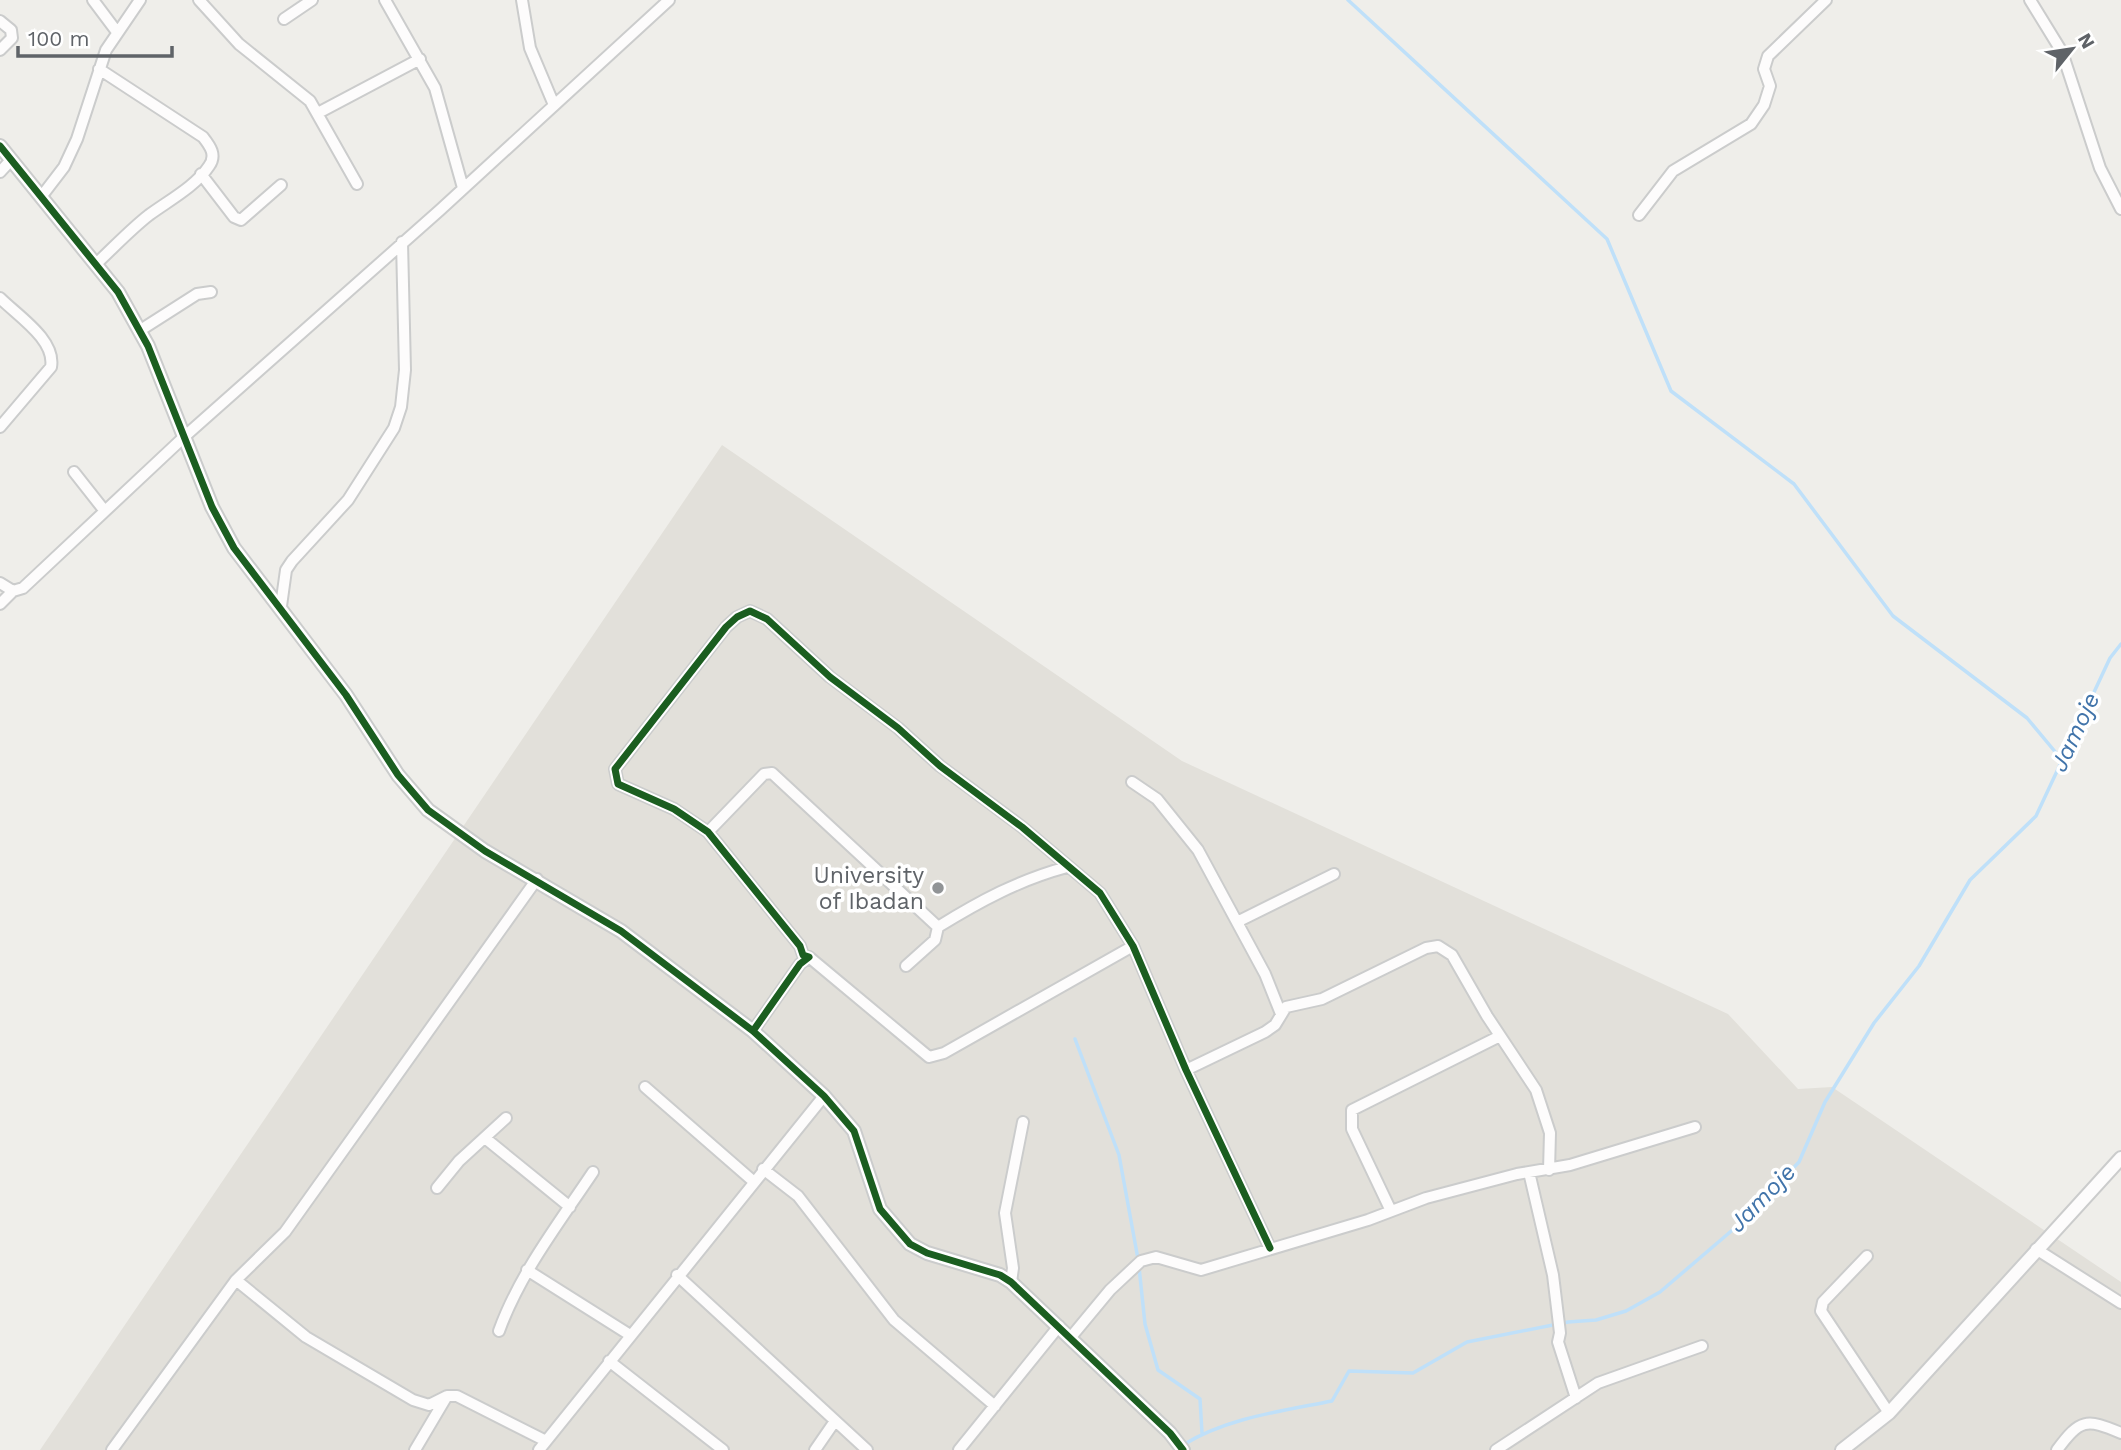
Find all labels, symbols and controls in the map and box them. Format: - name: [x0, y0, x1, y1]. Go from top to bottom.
- scale bar: [18, 14, 172, 58]
- north arrow: [2037, 14, 2107, 84]
- text: 100 m: [28, 26, 90, 51]
- text: N: [2073, 29, 2100, 53]
- water label: Jamoje: [2045, 688, 2105, 776]
- place label: University of Ibadan: [814, 862, 924, 915]
- marker: University of Ibadan: [930, 880, 946, 896]
- water label: Jamoje: [1723, 1158, 1801, 1238]

